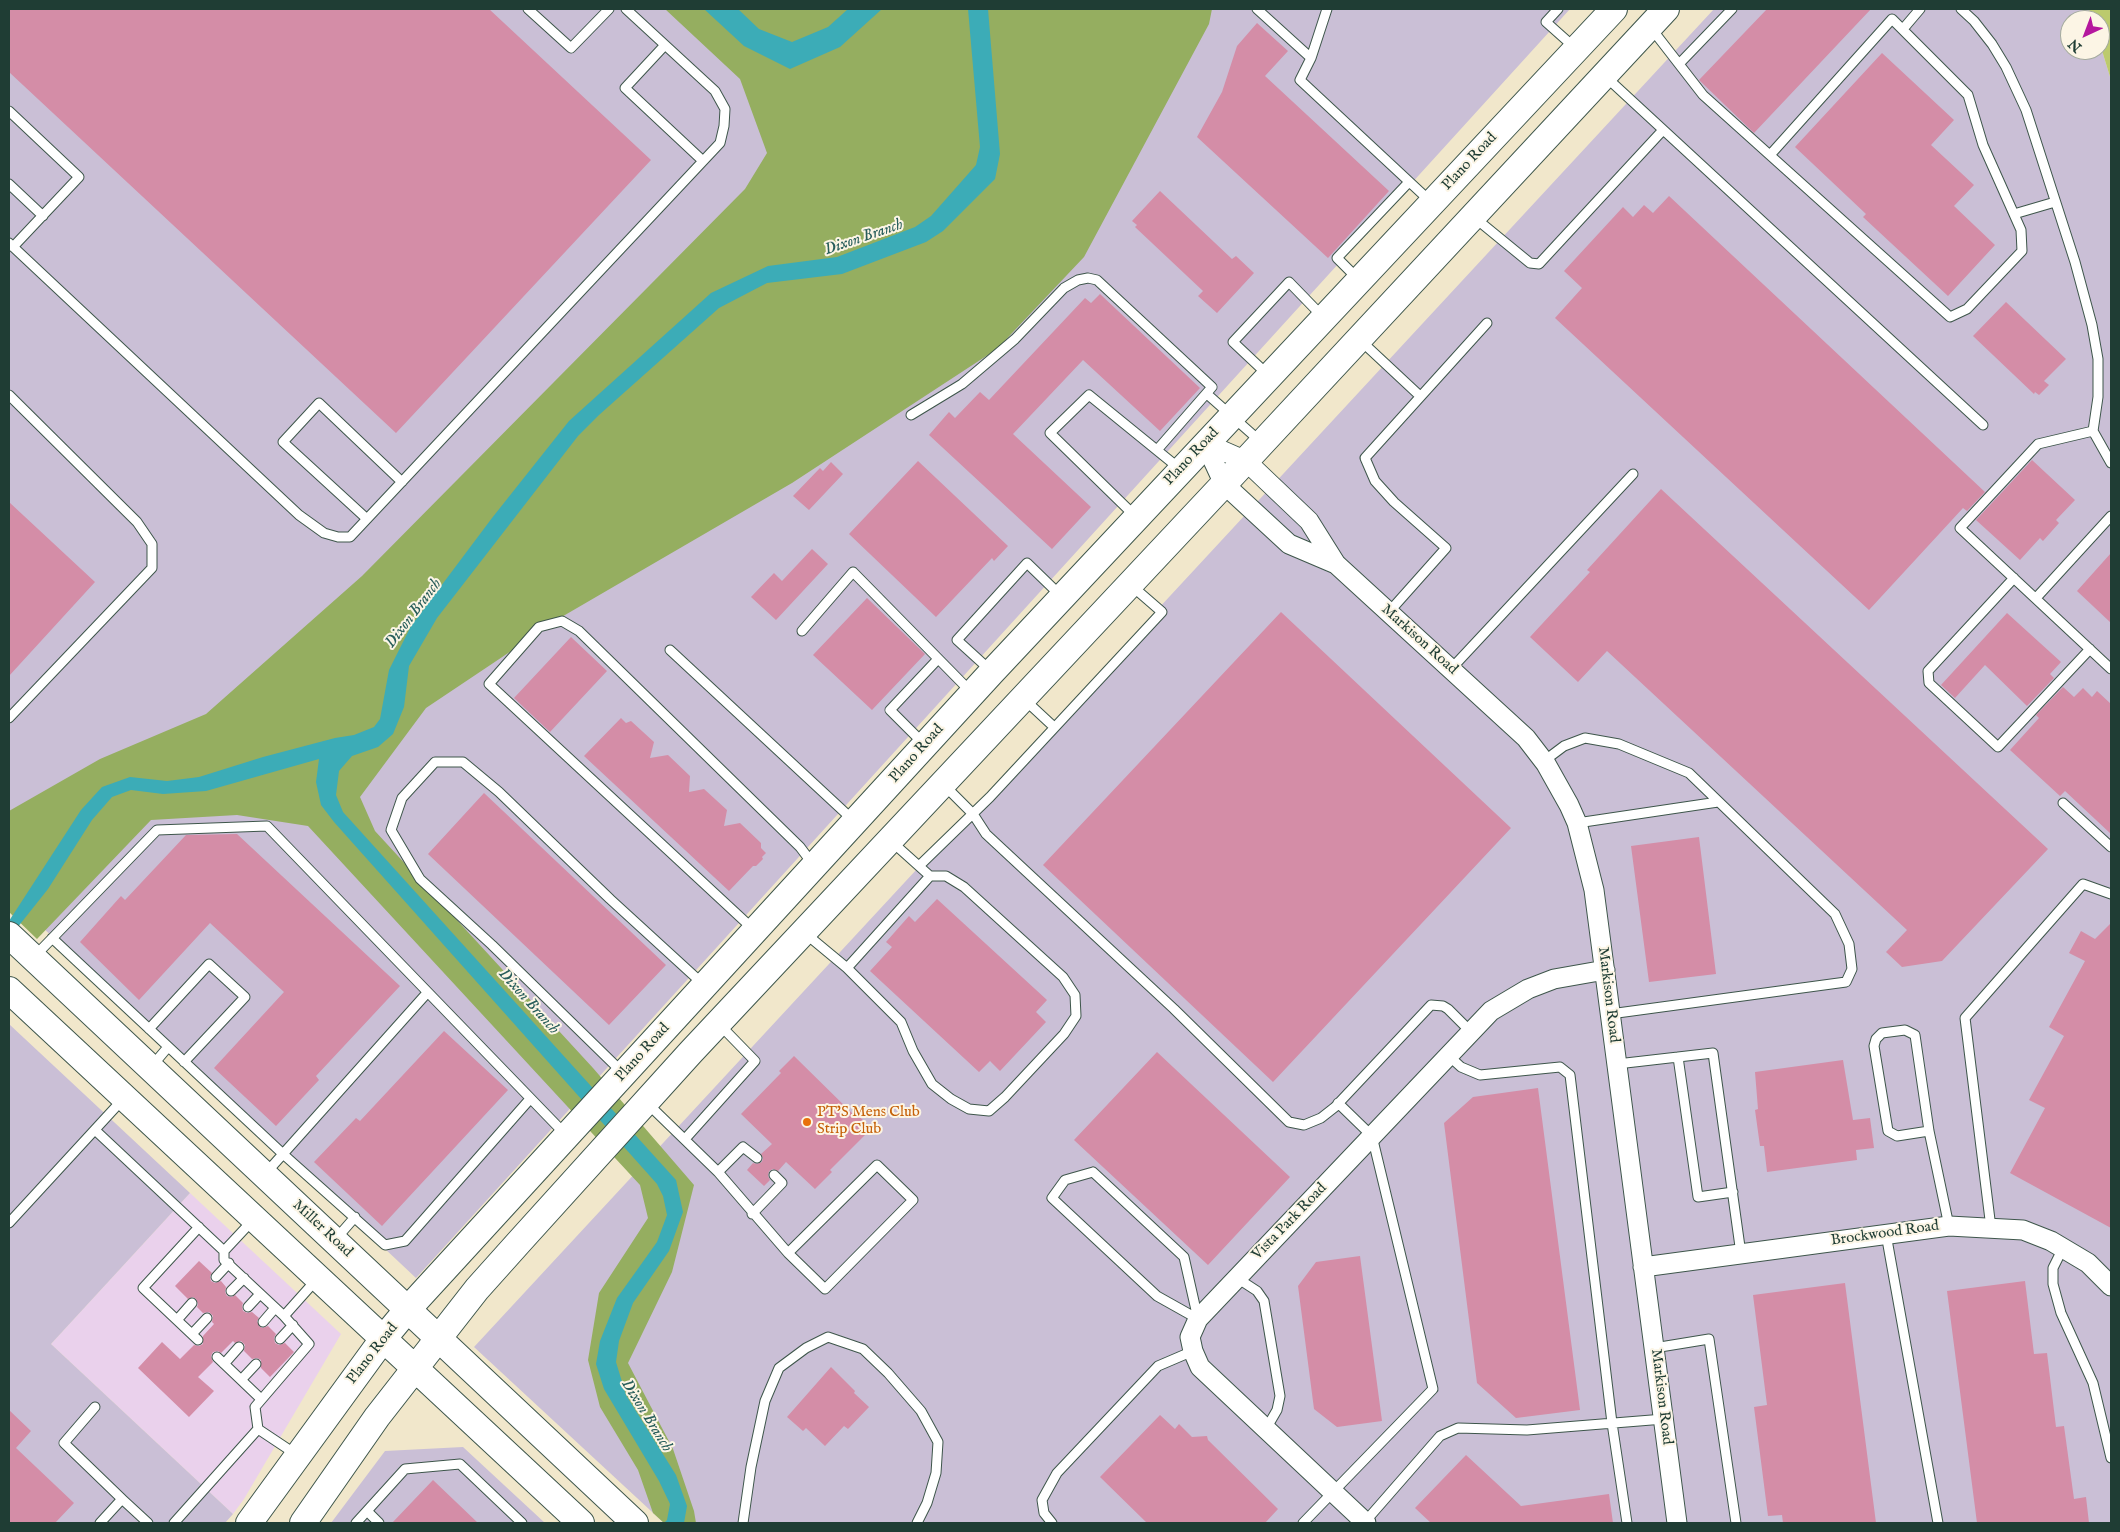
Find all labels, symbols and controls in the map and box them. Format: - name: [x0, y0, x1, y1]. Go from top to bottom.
- north arrow: [2060, 10, 2110, 60]
- text: N: [2065, 35, 2086, 56]
- street label: Plano Road: [1439, 129, 1501, 195]
- water label: Dixon Branch: [822, 216, 906, 260]
- street label: Plano Road: [1161, 424, 1223, 490]
- water label: Dixon Branch: [382, 576, 446, 652]
- street label: Markison Road: [1377, 601, 1461, 679]
- street label: Plano Road: [886, 721, 948, 787]
- street label: Markison Road: [1593, 946, 1623, 1044]
- water label: Dixon Branch: [494, 965, 562, 1039]
- street label: Plano Road: [612, 1020, 674, 1086]
- place label: PT'S Mens Club Strip Club: [817, 1104, 920, 1139]
- marker: PT'S Mens Club Strip Club: [801, 1116, 813, 1128]
- street label: Vista Park Road: [1249, 1180, 1331, 1264]
- street label: Miller Road: [288, 1197, 356, 1261]
- street label: Brockwood Road: [1830, 1218, 1940, 1250]
- street label: Plano Road: [344, 1320, 402, 1388]
- street label: Markison Road: [1646, 1348, 1676, 1446]
- water label: Dixon Branch: [616, 1376, 676, 1456]

